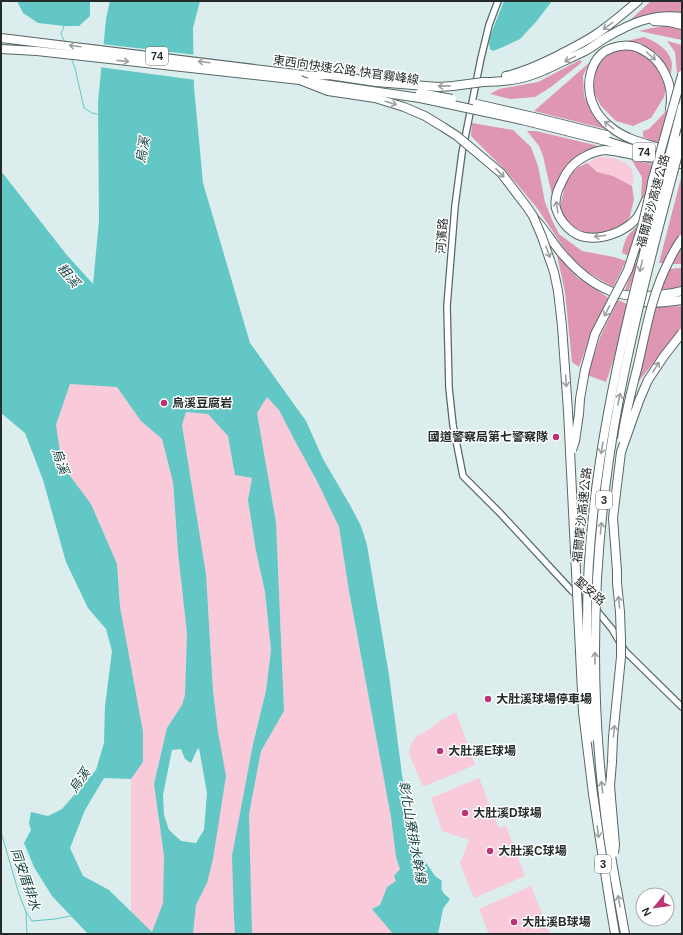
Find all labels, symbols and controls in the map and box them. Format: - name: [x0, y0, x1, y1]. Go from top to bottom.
- one-way arrow: [603, 21, 614, 30]
- one-way arrow: [69, 43, 82, 50]
- road number: 74: [146, 47, 168, 65]
- one-way arrow: [646, 52, 656, 61]
- street label: 東西向快速公路 快官霧峰線: [272, 53, 420, 87]
- one-way arrow: [564, 56, 576, 63]
- one-way arrow: [116, 57, 129, 65]
- one-way arrow: [198, 59, 211, 66]
- one-way arrow: [438, 83, 451, 90]
- one-way arrow: [385, 100, 398, 107]
- one-way arrow: [603, 121, 614, 130]
- water label: 烏溪: [133, 134, 152, 164]
- road number: 74: [633, 143, 655, 161]
- street label: 福爾摩沙高速公路: [634, 153, 672, 249]
- one-way arrow: [495, 168, 504, 178]
- one-way arrow: [553, 201, 561, 214]
- street label: 河濱路: [434, 218, 450, 254]
- one-way arrow: [594, 232, 607, 240]
- one-way arrow: [544, 246, 552, 258]
- one-way arrow: [636, 260, 644, 273]
- water label: 粗溪: [55, 261, 84, 292]
- one-way arrow: [602, 305, 610, 317]
- one-way arrow: [652, 362, 660, 373]
- one-way arrow: [562, 374, 570, 387]
- one-way arrow: [616, 393, 624, 406]
- place label: 烏溪豆腐岩: [172, 396, 232, 410]
- marker: 烏溪豆腐岩: [159, 398, 169, 408]
- place label: 國道警察局第七警察隊: [428, 430, 548, 444]
- marker: 國道警察局第七警察隊: [551, 432, 561, 442]
- one-way arrow: [598, 441, 606, 454]
- water label: 烏溪: [49, 446, 72, 478]
- street label: 福爾摩沙高速公路: [570, 467, 594, 563]
- road number: 3: [596, 491, 612, 509]
- one-way arrow: [598, 522, 605, 535]
- street label: 聖安路: [572, 574, 608, 608]
- one-way arrow: [616, 595, 623, 608]
- one-way arrow: [591, 652, 599, 665]
- place label: 大肚溪球場停車場: [496, 692, 592, 706]
- marker: 大肚溪球場停車場: [483, 694, 493, 704]
- one-way arrow: [610, 725, 618, 738]
- place label: 大肚溪E球場: [448, 744, 516, 758]
- marker: 大肚溪E球場: [435, 746, 445, 756]
- water label: 烏溪: [66, 764, 94, 795]
- water label: 彰化山寮排水幹線: [396, 780, 429, 887]
- one-way arrow: [599, 781, 606, 794]
- place label: 大肚溪D球場: [473, 806, 542, 820]
- marker: 大肚溪D球場: [460, 808, 470, 818]
- one-way arrow: [594, 825, 602, 838]
- place label: 大肚溪C球場: [498, 844, 567, 858]
- water label: 同安厝排水: [8, 846, 44, 913]
- marker: 大肚溪C球場: [485, 846, 495, 856]
- road number: 3: [595, 855, 611, 873]
- north arrow: [635, 887, 675, 927]
- one-way arrow: [614, 895, 622, 908]
- text: N: [639, 905, 653, 918]
- place label: 大肚溪B球場: [522, 915, 591, 929]
- marker: 大肚溪B球場: [509, 917, 519, 927]

